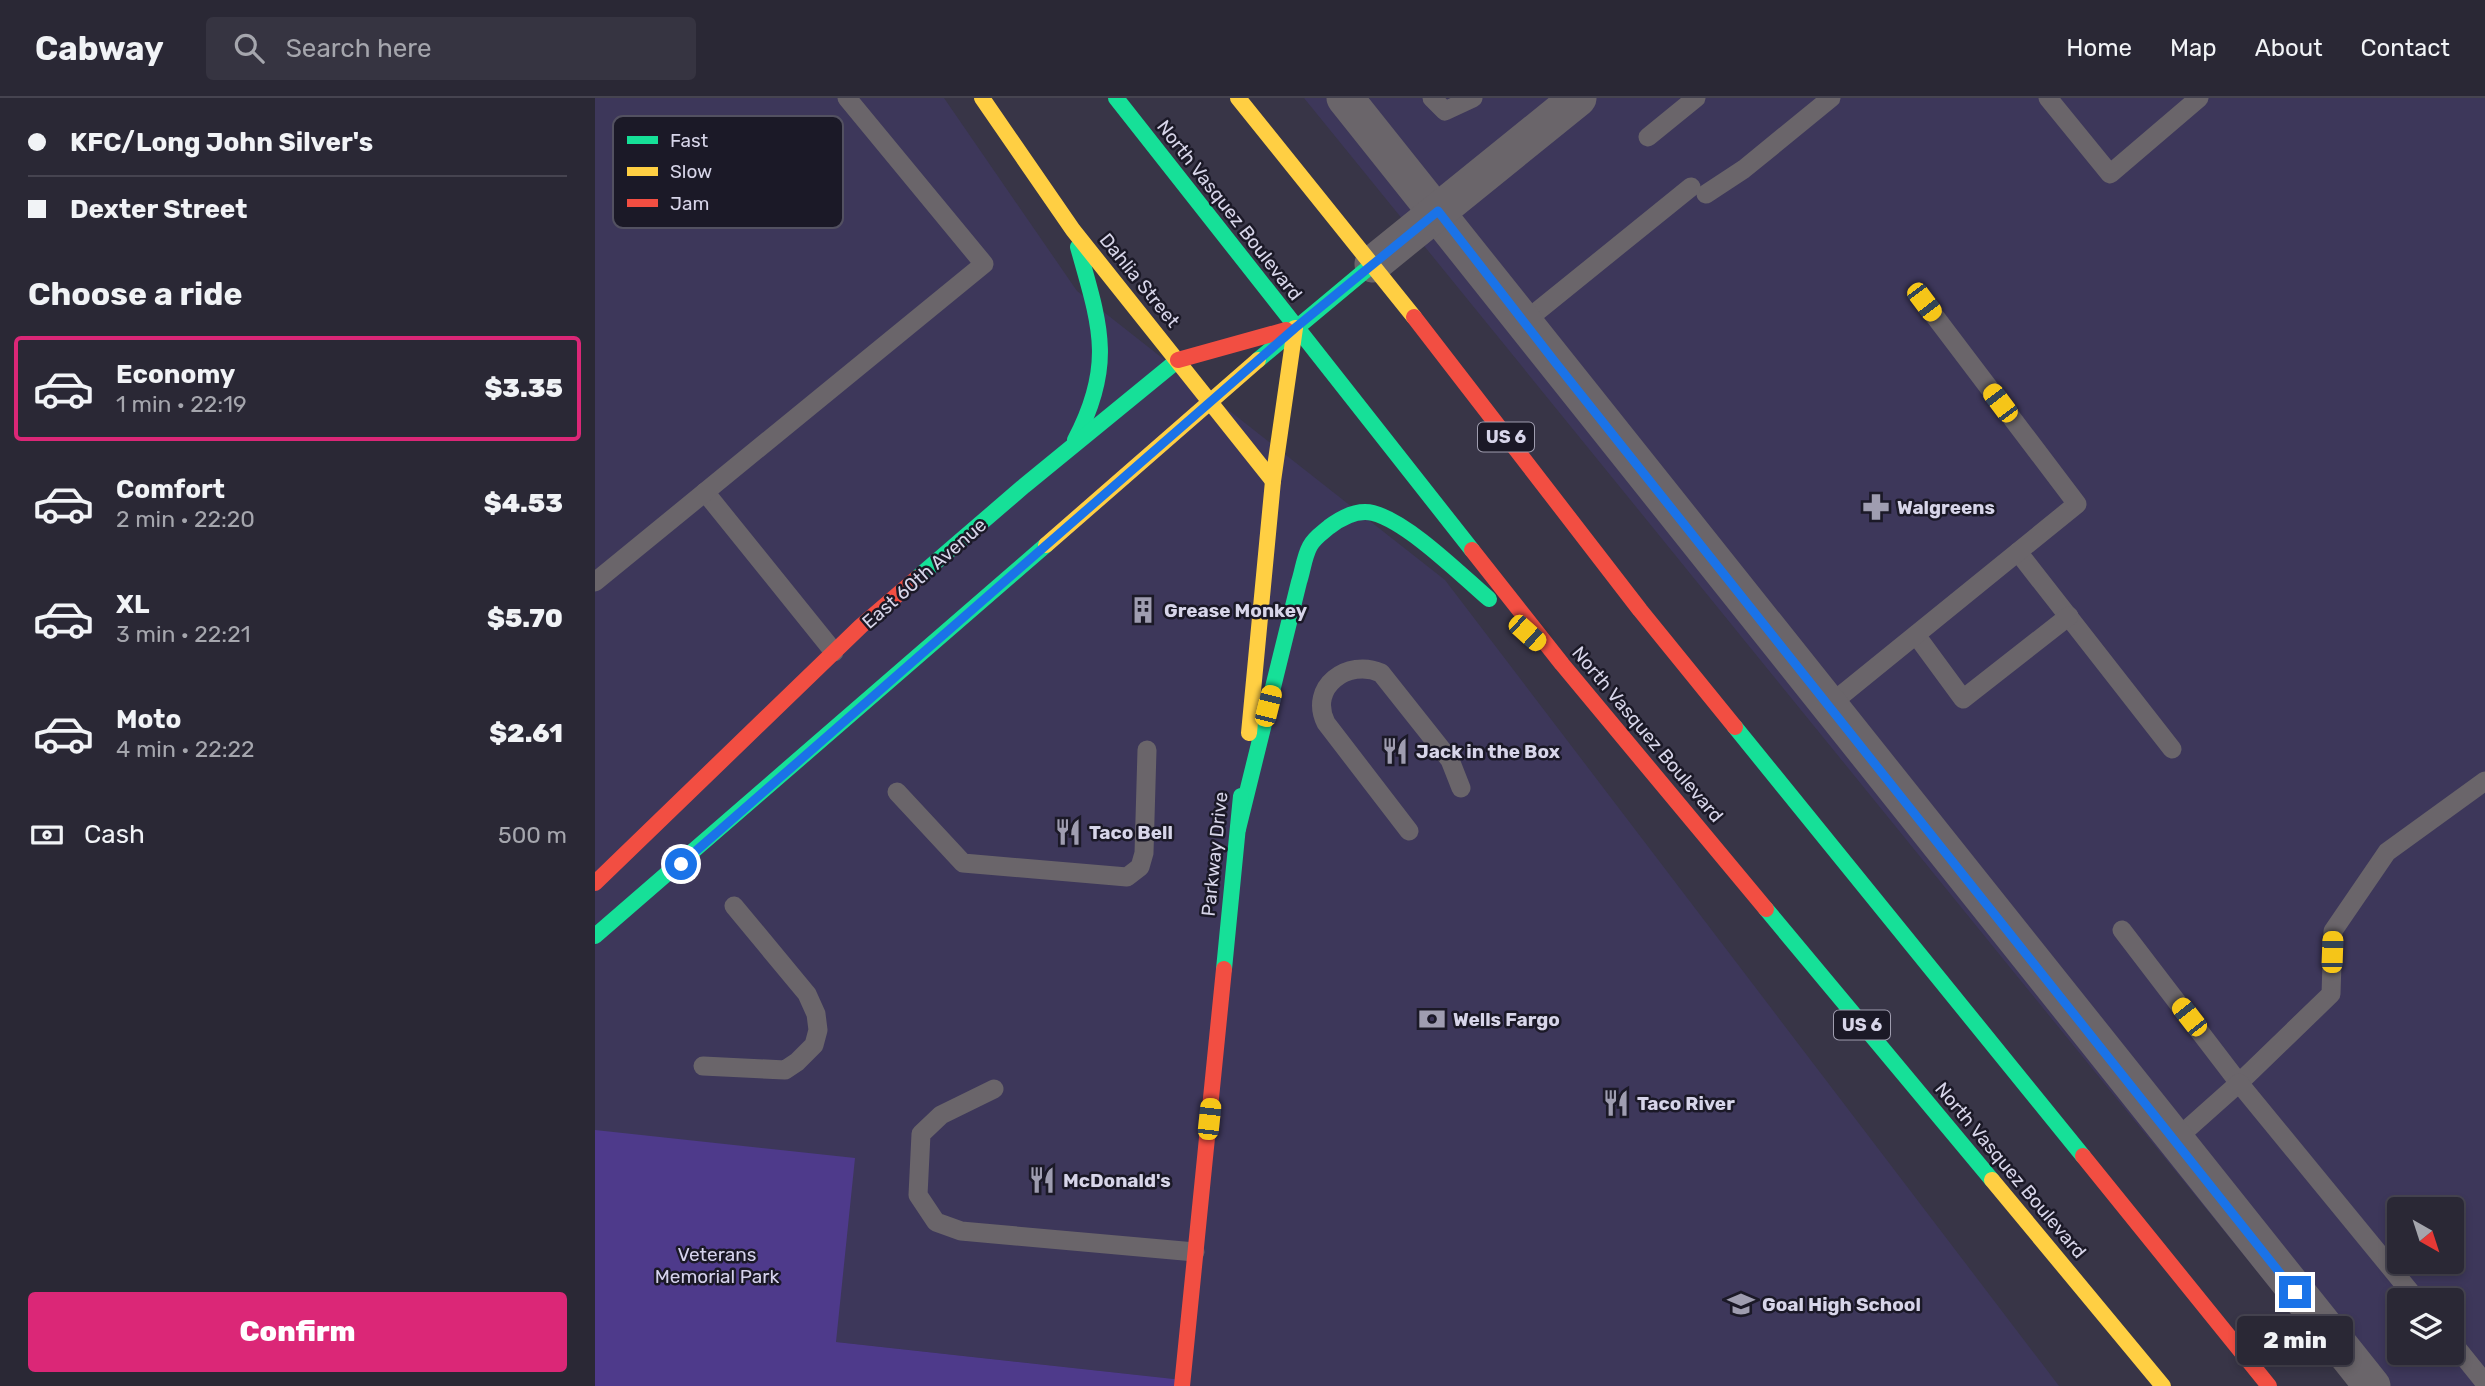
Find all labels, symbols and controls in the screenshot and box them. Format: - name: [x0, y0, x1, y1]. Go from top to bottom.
- search box: [206, 17, 696, 80]
- text: Cabway: [35, 29, 164, 68]
- icon: search: [230, 29, 268, 67]
- text: Search here: [286, 33, 432, 64]
- text: Home: [2066, 34, 2132, 62]
- text: Map: [2170, 34, 2217, 62]
- text: About: [2255, 34, 2323, 62]
- text: Contact: [2361, 34, 2450, 62]
- street label: North Vasquez Boulevard: [1152, 115, 1307, 305]
- legend: [613, 116, 843, 228]
- text: KFC/Long John Silver's: [70, 127, 373, 158]
- text: Fast: [670, 129, 709, 152]
- text: Slow: [670, 160, 712, 183]
- text: Jam: [670, 192, 709, 215]
- text: Dexter Street: [70, 194, 247, 225]
- street label: Dahlia Street: [1095, 229, 1185, 332]
- text: Choose a ride: [28, 275, 242, 313]
- car: [1903, 279, 1946, 325]
- icon: car: [32, 357, 95, 420]
- text: Economy: [116, 359, 235, 390]
- text: $3.35: [484, 373, 563, 404]
- car: [1979, 380, 2022, 426]
- text: 1 min · 22:19: [116, 390, 247, 418]
- road number: US 6: [1478, 422, 1534, 452]
- icon: car: [32, 472, 95, 535]
- text: Comfort: [116, 474, 225, 505]
- text: $4.53: [484, 488, 563, 519]
- pharmacy icon: Walgreens: [1861, 492, 1891, 522]
- place label: Walgreens: [1897, 496, 1995, 519]
- text: 2 min · 22:20: [116, 505, 255, 533]
- street label: East 60th Avenue: [858, 513, 991, 634]
- icon: car: [32, 587, 95, 650]
- text: XL: [116, 589, 149, 620]
- building icon: Grease Monkey: [1128, 595, 1158, 625]
- place label: Grease Monkey: [1164, 599, 1308, 622]
- text: $5.70: [487, 603, 563, 634]
- car: [1505, 611, 1550, 655]
- text: 3 min · 22:21: [116, 620, 251, 648]
- street label: North Vasquez Boulevard: [1567, 642, 1728, 827]
- car: [1253, 683, 1284, 729]
- icon: car: [32, 702, 95, 765]
- text: Moto: [116, 704, 181, 735]
- text: $2.61: [489, 718, 563, 749]
- text: 4 min · 22:22: [116, 735, 255, 763]
- restaurant icon: Jack in the Box: [1380, 736, 1410, 766]
- place label: Jack in the Box: [1416, 740, 1560, 763]
- street label: Parkway Drive: [1197, 791, 1232, 917]
- icon: cash: [28, 816, 66, 854]
- restaurant icon: Taco Bell: [1053, 817, 1083, 847]
- text: Cash: [84, 819, 145, 850]
- text: 500 m: [498, 821, 567, 849]
- place label: Taco Bell: [1089, 821, 1173, 844]
- route start: [665, 848, 697, 880]
- car: [2321, 931, 2344, 973]
- car: [2168, 994, 2211, 1040]
- bank icon: Wells Fargo: [1417, 1004, 1447, 1034]
- place label: Wells Fargo: [1453, 1008, 1560, 1031]
- road number: US 6: [1834, 1010, 1890, 1040]
- street label: North Vasquez Boulevard: [1930, 1078, 2091, 1263]
- restaurant icon: Taco River: [1601, 1088, 1631, 1118]
- place label: Taco River: [1637, 1092, 1735, 1115]
- car: [1197, 1097, 1222, 1141]
- restaurant icon: McDonald's: [1027, 1165, 1057, 1195]
- place label: McDonald's: [1063, 1169, 1171, 1192]
- north arrow: [2387, 1197, 2464, 1274]
- map controls: [2387, 1197, 2464, 1365]
- park label: Veterans Memorial Park: [655, 1243, 780, 1288]
- route end: [2279, 1276, 2311, 1308]
- button: layers: [2387, 1288, 2464, 1365]
- school or university icon: Goal High School: [1726, 1289, 1756, 1319]
- button: Confirm: [28, 1292, 567, 1372]
- place label: Goal High School: [1762, 1293, 1921, 1316]
- callout: 2 min: [2237, 1316, 2353, 1366]
- text: 2 min: [2263, 1326, 2327, 1354]

